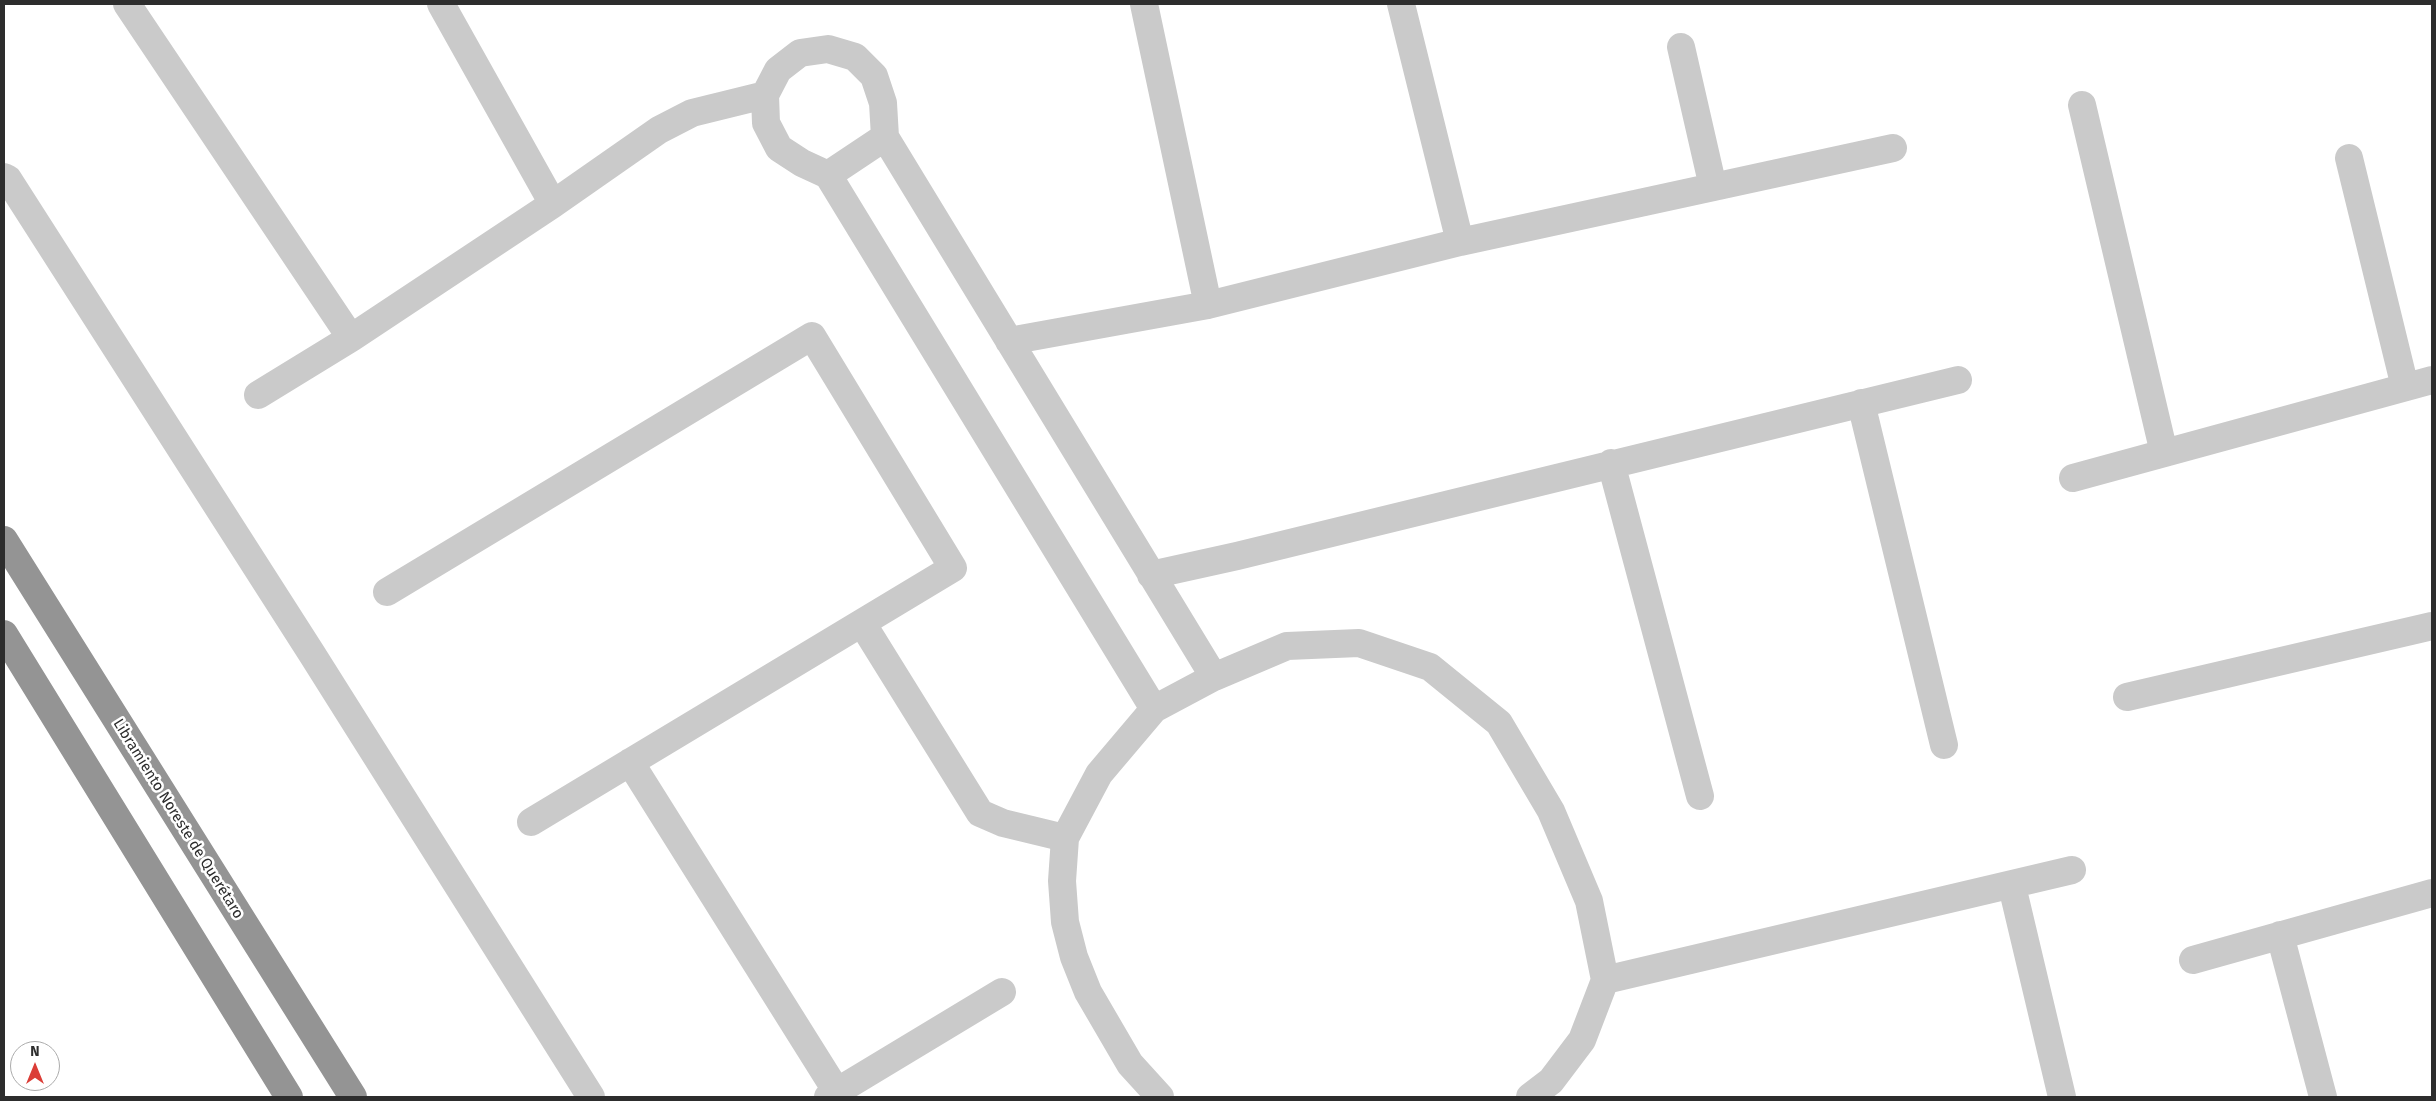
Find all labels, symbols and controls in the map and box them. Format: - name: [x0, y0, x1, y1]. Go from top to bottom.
- street label: Libramiento Noreste de Querétaro: [109, 716, 247, 922]
- north arrow: [10, 1041, 60, 1091]
- text: N: [30, 1043, 40, 1060]

